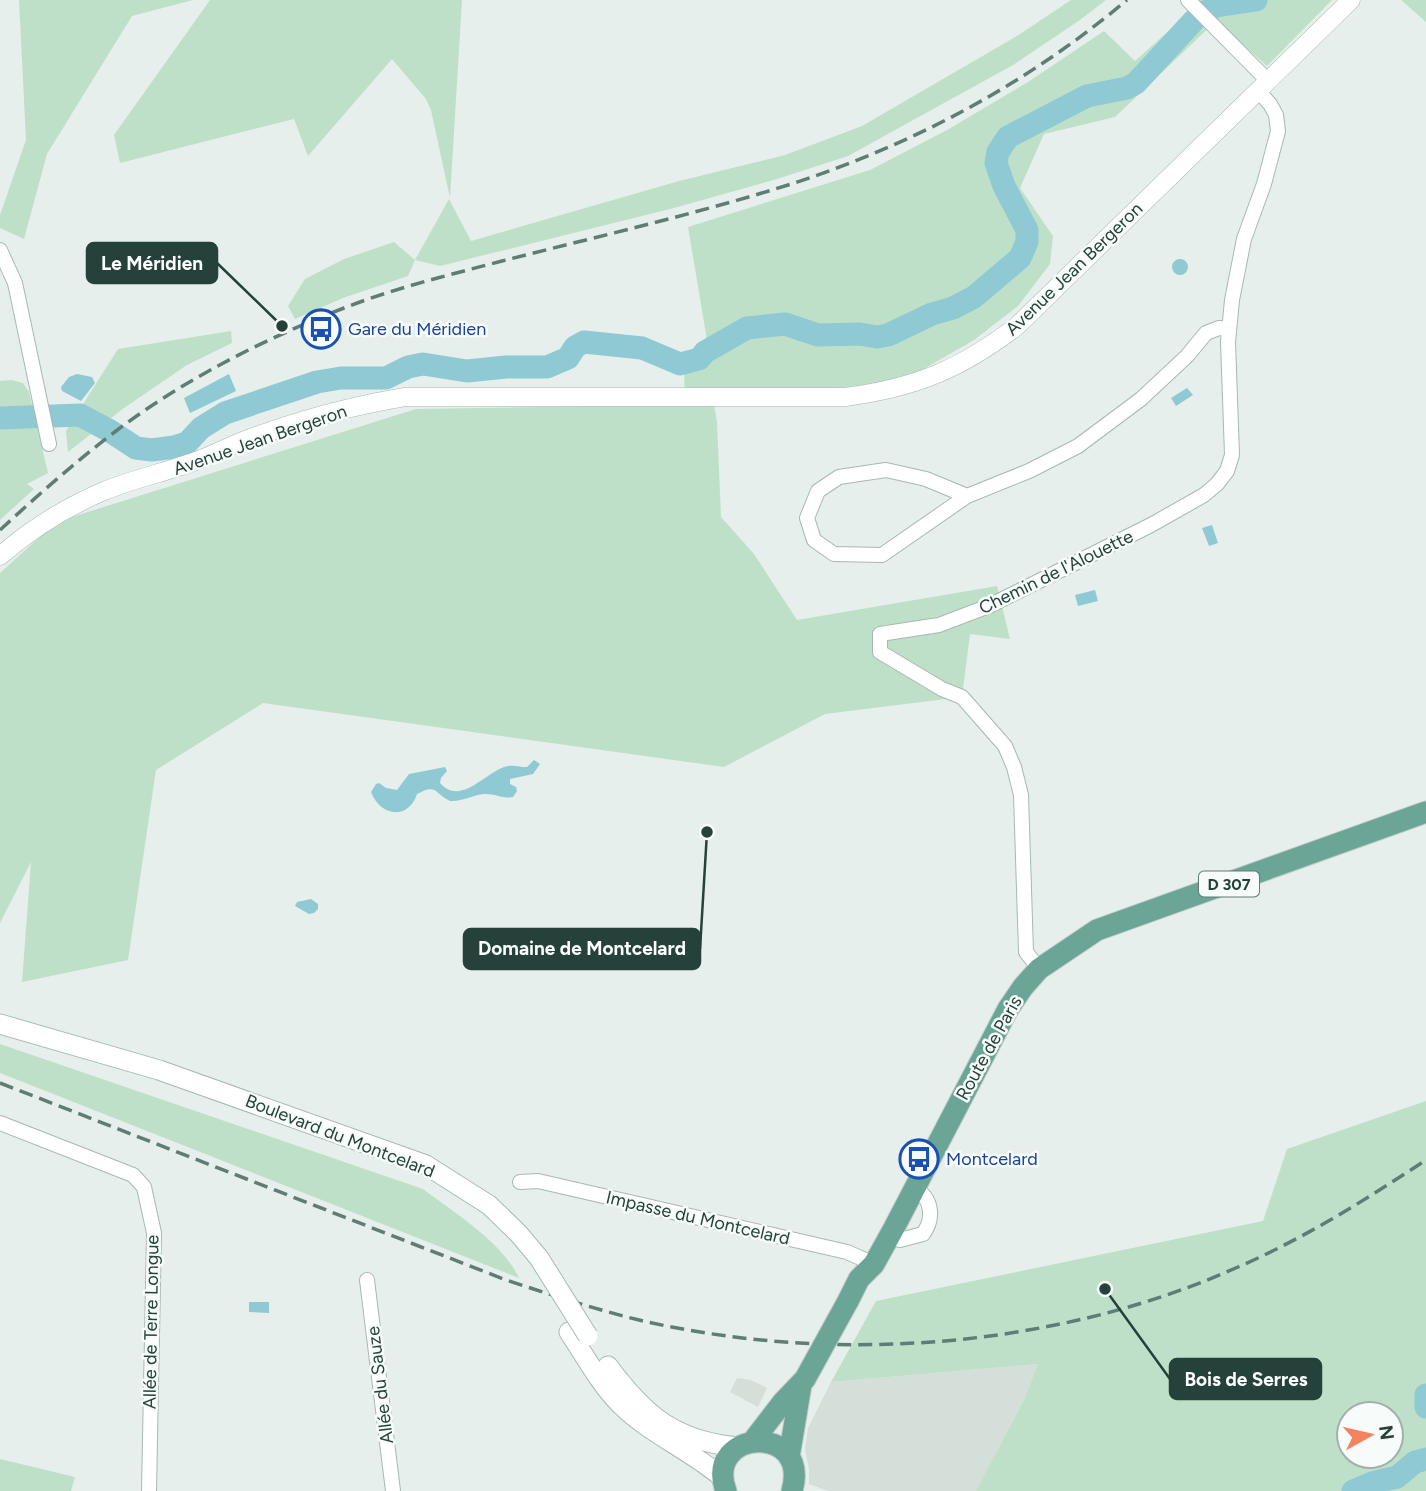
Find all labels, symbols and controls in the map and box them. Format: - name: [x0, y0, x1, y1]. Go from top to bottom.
- street label: Avenue Jean Bergeron: [1001, 198, 1147, 340]
- callout: Le Méridien: [87, 243, 217, 283]
- text: Le Méridien: [101, 252, 203, 275]
- bus stop icon: Gare du Méridien: [300, 308, 342, 350]
- place label: Gare du Méridien: [348, 318, 486, 340]
- street label: Avenue Jean Bergeron: [170, 400, 350, 480]
- street label: Chemin de l'Alouette: [975, 525, 1137, 619]
- road number: D 307: [1199, 872, 1259, 897]
- callout: Domaine de Montcelard: [464, 929, 700, 969]
- text: Domaine de Montcelard: [478, 937, 686, 960]
- street label: Route de Paris: [951, 992, 1027, 1104]
- street label: Boulevard du Montcelard: [242, 1090, 438, 1182]
- bus stop icon: Montcelard: [898, 1138, 940, 1180]
- place label: Montcelard: [946, 1148, 1038, 1170]
- street label: Impasse du Montcelard: [604, 1186, 792, 1250]
- street label: Allée de Terre Longue: [138, 1234, 164, 1409]
- street label: Allée du Sauze: [362, 1325, 398, 1445]
- callout: Bois de Serres: [1170, 1359, 1321, 1399]
- text: Bois de Serres: [1184, 1368, 1308, 1391]
- north arrow: [1335, 1400, 1405, 1470]
- text: N: [1374, 1424, 1399, 1442]

